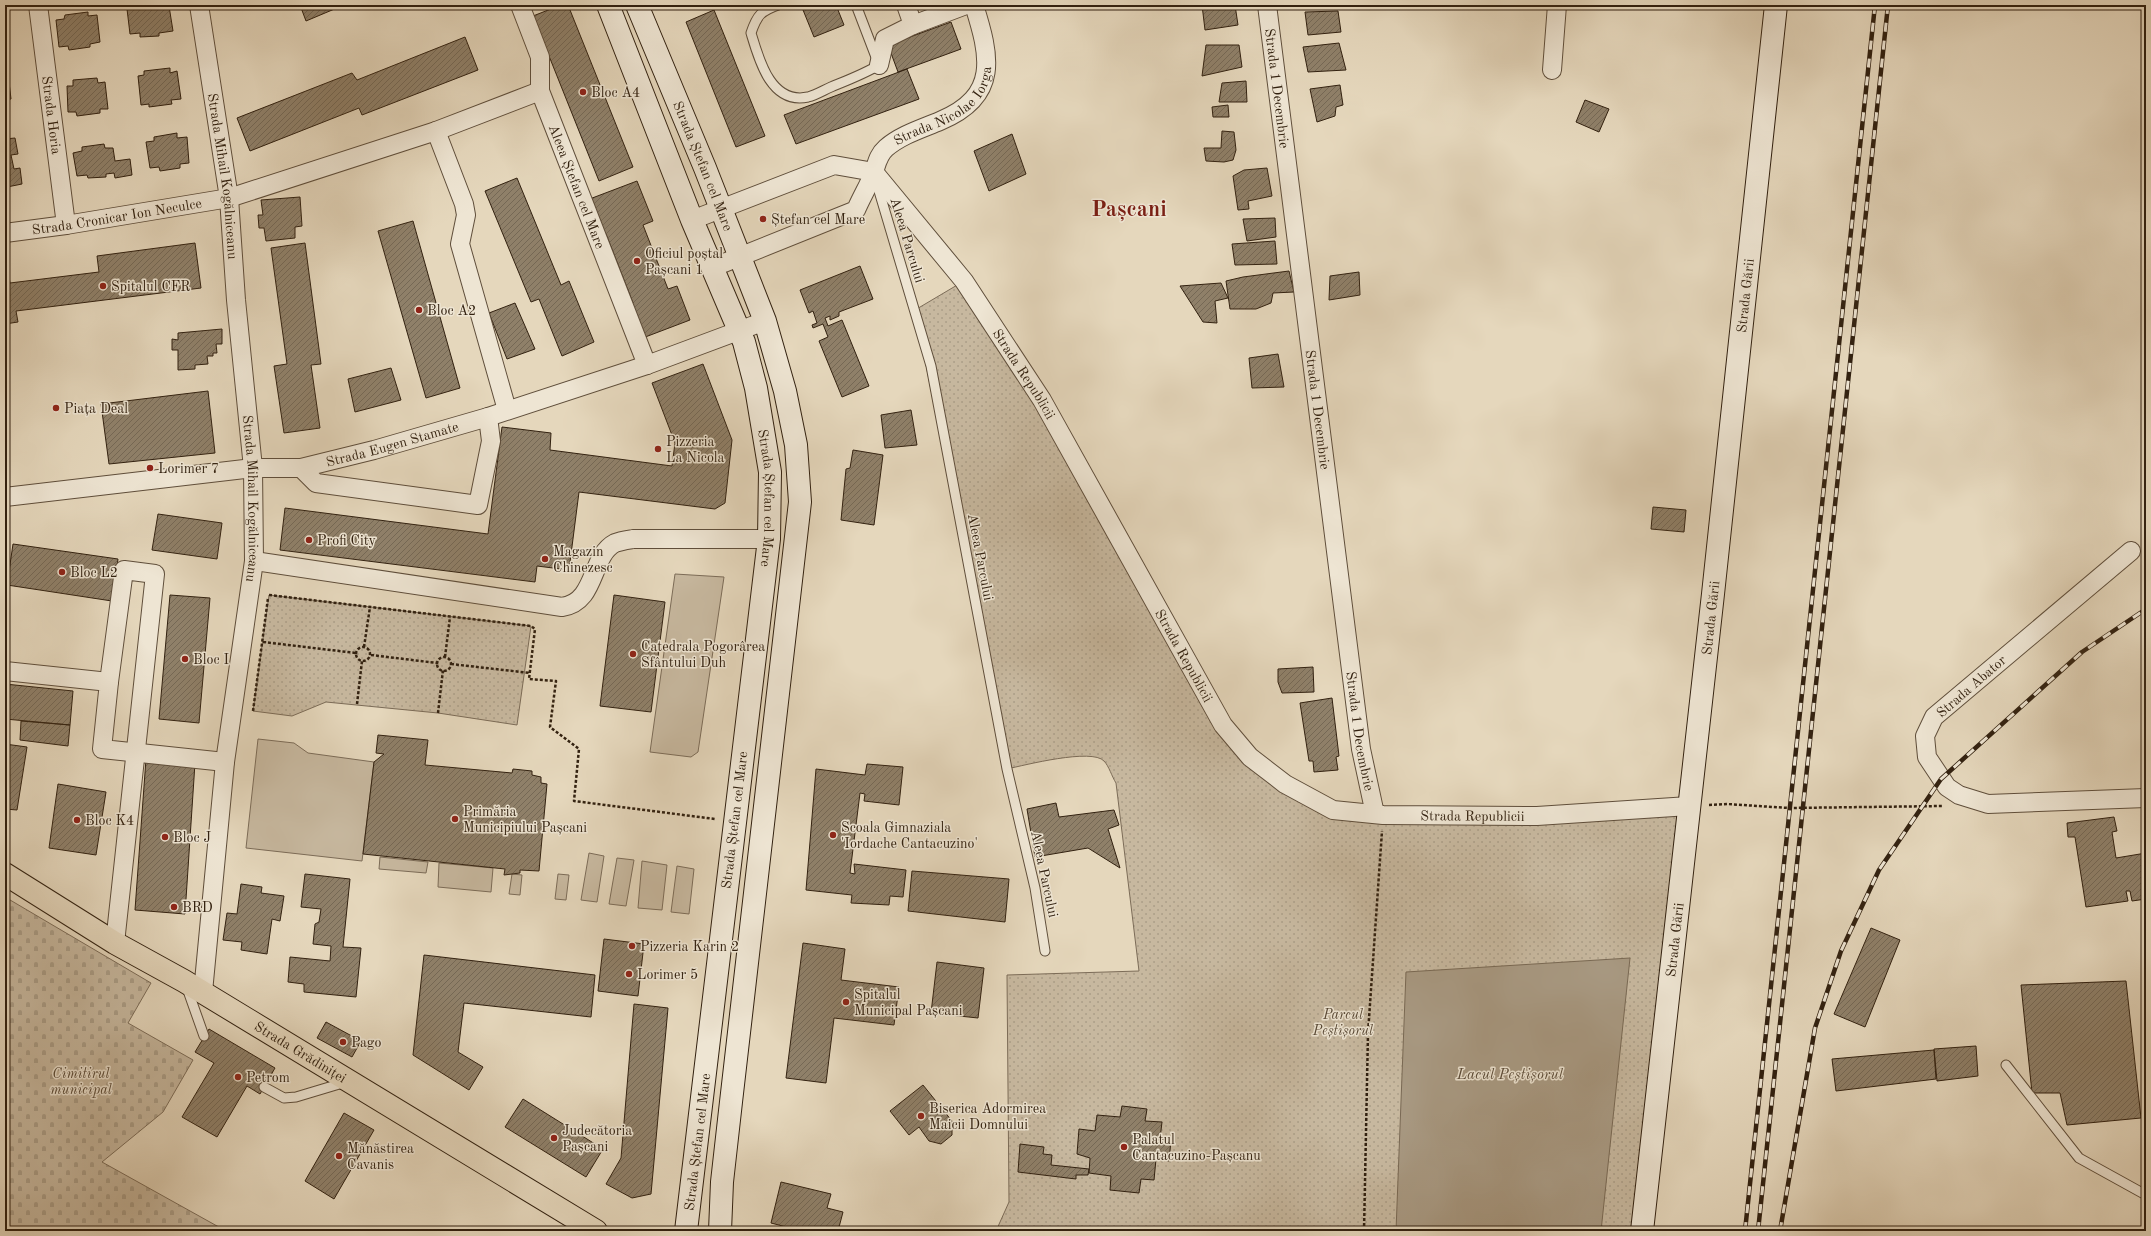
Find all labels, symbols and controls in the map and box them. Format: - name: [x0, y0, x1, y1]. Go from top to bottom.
- street label: Strada 1 Decembrie: [1262, 28, 1291, 149]
- street label: Strada Nicolae Iorga: [892, 66, 994, 148]
- street label: Strada Horia: [39, 75, 63, 155]
- place label: Bloc A4: [591, 86, 640, 100]
- marker: Bloc A4: [578, 87, 588, 97]
- street label: Strada Mihail Kogălniceanu: [205, 92, 239, 260]
- street label: Strada Ștefan cel Mare: [670, 99, 735, 233]
- street label: Aleea Ștefan cel Mare: [546, 122, 607, 251]
- street label: Aleea Parcului: [887, 196, 927, 285]
- street label: Strada Cronicar Ion Neculce: [31, 197, 203, 237]
- district label: Pașcani: [1091, 199, 1167, 222]
- place label: Ștefan cel Mare: [771, 213, 865, 227]
- marker: Ștefan cel Mare: [758, 214, 768, 224]
- place label: Oficiul poștal Pașcani 1: [645, 247, 723, 277]
- marker: Oficiul poștal Pașcani 1: [632, 256, 642, 266]
- street label: Strada Gării: [1735, 258, 1757, 334]
- place label: Spitalul CFR: [111, 280, 190, 294]
- marker: Spitalul CFR: [98, 281, 108, 291]
- place label: Bloc A2: [427, 304, 476, 318]
- marker: Bloc A2: [414, 305, 424, 315]
- street label: Strada Republicii: [989, 327, 1057, 422]
- street label: Strada 1 Decembrie: [1303, 349, 1332, 471]
- place label: Piața Deal: [64, 402, 128, 416]
- marker: Piața Deal: [51, 403, 61, 413]
- street label: Strada Mihail Kogălniceanu: [240, 414, 260, 584]
- street label: Strada Eugen Stamate: [325, 420, 460, 470]
- street label: Strada Ștefan cel Mare: [755, 428, 776, 568]
- place label: Pizzeria La Nicola: [666, 435, 725, 465]
- marker: Pizzeria La Nicola: [653, 444, 663, 454]
- place label: Lorimer 7: [158, 462, 219, 476]
- marker: Lorimer 7: [145, 463, 155, 473]
- street label: Aleea Parcului: [965, 512, 995, 602]
- place label: Profi City: [317, 534, 377, 548]
- marker: Profi City: [304, 535, 314, 545]
- place label: Magazin Chinezesc: [553, 545, 613, 575]
- marker: Magazin Chinezesc: [540, 554, 550, 564]
- place label: Bloc L2: [70, 566, 118, 580]
- marker: Bloc L2: [57, 567, 67, 577]
- street label: Strada Gării: [1700, 580, 1722, 656]
- street label: Strada Republicii: [1152, 607, 1215, 705]
- place label: Catedrala Pogorârea Sfântului Duh: [641, 640, 765, 670]
- marker: Catedrala Pogorârea Sfântului Duh: [628, 649, 638, 659]
- place label: Bloc I: [193, 653, 229, 667]
- street label: Strada Abator: [1934, 653, 2009, 720]
- marker: Bloc I: [180, 654, 190, 664]
- street label: Strada 1 Decembrie: [1343, 671, 1376, 792]
- street label: Strada Ștefan cel Mare: [720, 751, 750, 890]
- place label: Primăria Municipiului Pașcani: [463, 805, 587, 835]
- street label: Strada Republicii: [1420, 809, 1525, 824]
- place label: Bloc K4: [85, 814, 134, 828]
- marker: Primăria Municipiului Pașcani: [450, 814, 460, 824]
- marker: Bloc K4: [72, 815, 82, 825]
- place label: Scoala Gimnaziala 'Iordache Cantacuzino': [841, 821, 978, 851]
- marker: Scoala Gimnaziala 'Iordache Cantacuzino': [828, 830, 838, 840]
- street label: Aleea Parcului: [1028, 830, 1060, 919]
- place label: Bloc J: [173, 831, 211, 845]
- marker: Bloc J: [160, 832, 170, 842]
- place label: BRD: [182, 901, 213, 915]
- marker: BRD: [169, 902, 179, 912]
- street label: Strada Gării: [1664, 902, 1687, 978]
- place label: Pizzeria Karin 2: [640, 940, 739, 954]
- marker: Pizzeria Karin 2: [627, 941, 637, 951]
- place label: Lorimer 5: [637, 968, 698, 982]
- marker: Lorimer 5: [624, 969, 634, 979]
- place label: Spitalul Municipal Pașcani: [854, 988, 963, 1018]
- marker: Spitalul Municipal Pașcani: [841, 997, 851, 1007]
- park label: Parcul Peștișorul: [1312, 1008, 1373, 1039]
- street label: Strada Grădiniței: [252, 1019, 349, 1086]
- place label: Pago: [351, 1036, 381, 1050]
- marker: Pago: [338, 1037, 348, 1047]
- park label: Cimitirul municipal: [50, 1067, 112, 1098]
- water label: Lacul Peștișorul: [1456, 1068, 1564, 1083]
- place label: Petrom: [246, 1071, 290, 1085]
- marker: Petrom: [233, 1072, 243, 1082]
- street label: Strada Ștefan cel Mare: [683, 1073, 713, 1212]
- place label: Biserica Adormirea Maicii Domnului: [929, 1102, 1046, 1132]
- marker: Biserica Adormirea Maicii Domnului: [916, 1111, 926, 1121]
- place label: Judecătoria Pașcani: [562, 1124, 632, 1154]
- marker: Judecătoria Pașcani: [549, 1133, 559, 1143]
- place label: Palatul Cantacuzino-Pașcanu: [1132, 1133, 1261, 1163]
- place label: Mănăstirea Cavanis: [347, 1142, 414, 1172]
- marker: Palatul Cantacuzino-Pașcanu: [1119, 1142, 1129, 1152]
- marker: Mănăstirea Cavanis: [334, 1151, 344, 1161]

